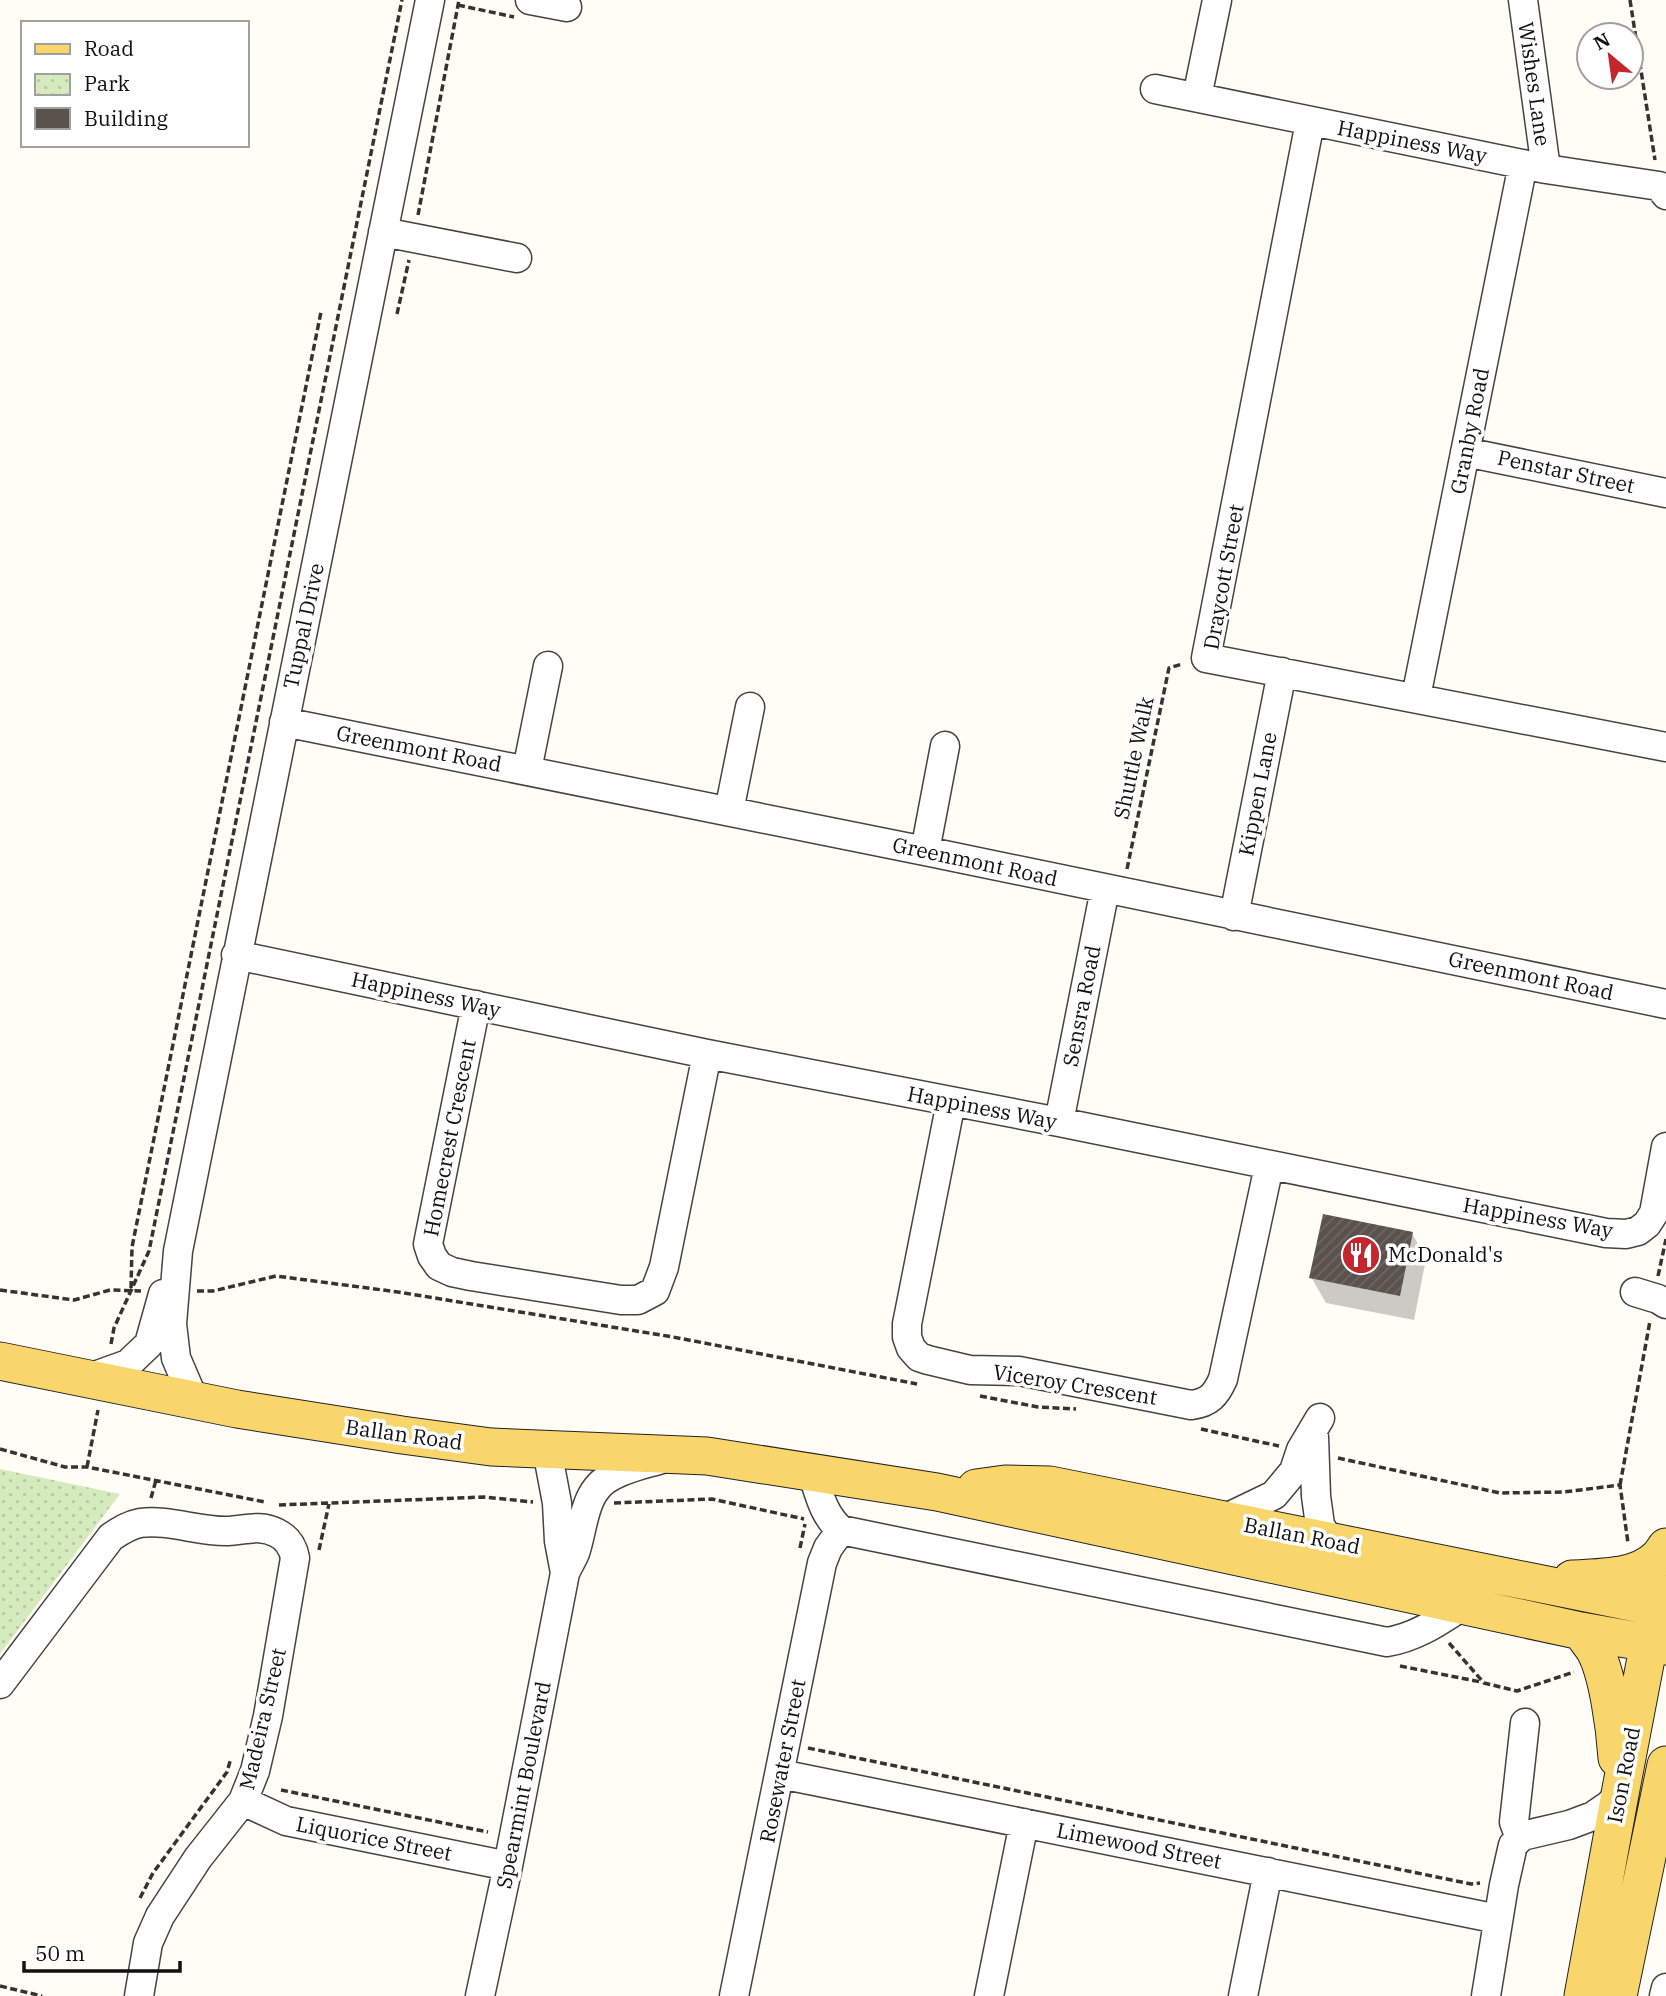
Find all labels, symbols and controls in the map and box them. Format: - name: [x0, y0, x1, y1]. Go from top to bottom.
- street label: Wishes Lane: [1512, 20, 1558, 148]
- legend: [21, 21, 248, 147]
- north arrow: [1575, 21, 1645, 91]
- text: N: [1589, 27, 1614, 55]
- text: Road: [84, 34, 134, 62]
- text: Park: [84, 69, 131, 97]
- text: Building: [84, 104, 169, 132]
- street label: Happiness Way: [1335, 113, 1490, 169]
- street label: Granby Road: [1443, 365, 1495, 496]
- street label: Penstar Street: [1495, 443, 1637, 499]
- street label: Draycott Street: [1196, 502, 1250, 652]
- street label: Tuppal Drive: [276, 560, 330, 691]
- street label: Shuttle Walk: [1106, 693, 1160, 822]
- street label: Greenmont Road: [334, 718, 505, 778]
- street label: Kippen Lane: [1231, 729, 1283, 858]
- street label: Greenmont Road: [890, 830, 1061, 892]
- street label: Sensra Road: [1056, 943, 1107, 1069]
- street label: Greenmont Road: [1446, 944, 1617, 1006]
- street label: Happiness Way: [349, 965, 504, 1024]
- street label: Homecrest Crescent: [416, 1037, 482, 1239]
- street label: Happiness Way: [905, 1079, 1060, 1135]
- street label: Happiness Way: [1461, 1190, 1616, 1244]
- restaurant icon: McDonald's: [1340, 1234, 1382, 1276]
- place label: McDonald's: [1388, 1240, 1503, 1268]
- street label: Viceroy Crescent: [991, 1357, 1159, 1411]
- street label: Ballan Road: [344, 1412, 465, 1456]
- street label: Ballan Road: [1242, 1510, 1363, 1560]
- street label: Madeira Street: [232, 1645, 292, 1793]
- street label: Rosewater Street: [752, 1676, 812, 1845]
- street label: Spearmint Boulevard: [489, 1678, 557, 1891]
- street label: Ison Road: [1600, 1724, 1646, 1825]
- street label: Liquorice Street: [294, 1809, 454, 1867]
- street label: Limewood Street: [1054, 1815, 1224, 1875]
- scale bar: [24, 1930, 180, 1974]
- text: 50 m: [35, 1939, 85, 1967]

